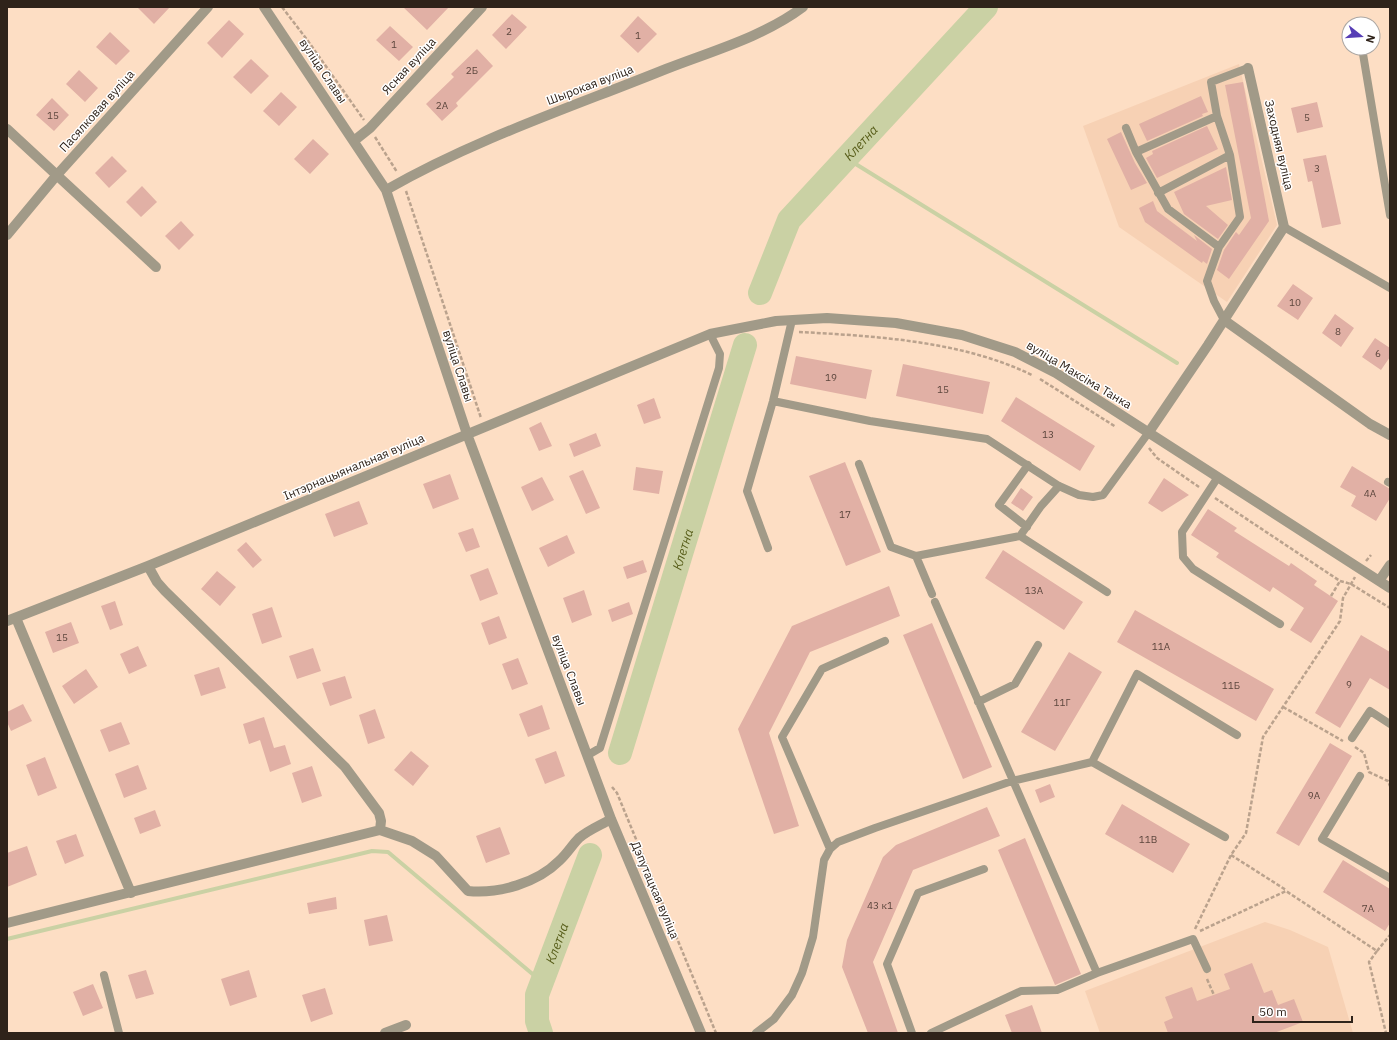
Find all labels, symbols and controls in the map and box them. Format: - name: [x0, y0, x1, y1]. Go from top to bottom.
- north arrow: [1341, 16, 1381, 56]
- house number: 2: [506, 25, 512, 38]
- house number: 1: [635, 29, 641, 42]
- text: N: [1363, 33, 1378, 45]
- street label: Ясная вуліца: [379, 34, 439, 97]
- street label: вуліца Славы: [296, 36, 351, 106]
- house number: 1: [391, 38, 397, 51]
- street label: Шырокая вуліца: [544, 61, 636, 108]
- house number: 2Б: [466, 64, 478, 77]
- street label: Пасялковая вуліца: [56, 66, 138, 155]
- street label: Заходняя вуліца: [1262, 98, 1297, 192]
- house number: 2А: [436, 99, 449, 112]
- house number: 15: [47, 109, 59, 122]
- house number: 5: [1304, 111, 1310, 124]
- water label: Клетна: [840, 122, 882, 164]
- house number: 3: [1314, 162, 1320, 175]
- house number: 10: [1289, 296, 1301, 309]
- house number: 8: [1335, 325, 1341, 338]
- street label: вуліца Славы: [440, 328, 477, 404]
- street label: вуліца Максіма Танка: [1024, 337, 1135, 412]
- house number: 6: [1375, 347, 1381, 360]
- house number: 19: [825, 371, 837, 384]
- house number: 15: [937, 383, 949, 396]
- house number: 13: [1042, 428, 1054, 441]
- street label: Інтэрнацыянальная вуліца: [281, 430, 427, 503]
- house number: 4А: [1364, 487, 1377, 500]
- house number: 17: [839, 508, 851, 521]
- water label: Клетна: [669, 527, 697, 572]
- house number: 13А: [1025, 584, 1044, 597]
- house number: 15: [56, 631, 68, 644]
- street label: вуліца Славы: [549, 632, 590, 707]
- house number: 11А: [1152, 640, 1171, 653]
- house number: 9: [1346, 678, 1352, 691]
- house number: 11Б: [1222, 679, 1240, 692]
- house number: 11Г: [1054, 696, 1071, 709]
- house number: 9А: [1308, 789, 1321, 802]
- house number: 11В: [1139, 833, 1157, 846]
- street label: Дэпутацкая вуліца: [628, 839, 683, 942]
- house number: 43 к1: [867, 899, 893, 912]
- house number: 7А: [1362, 902, 1375, 915]
- water label: Клетна: [542, 921, 573, 966]
- scale bar: [1253, 998, 1352, 1024]
- text: 50 m: [1259, 1004, 1287, 1019]

